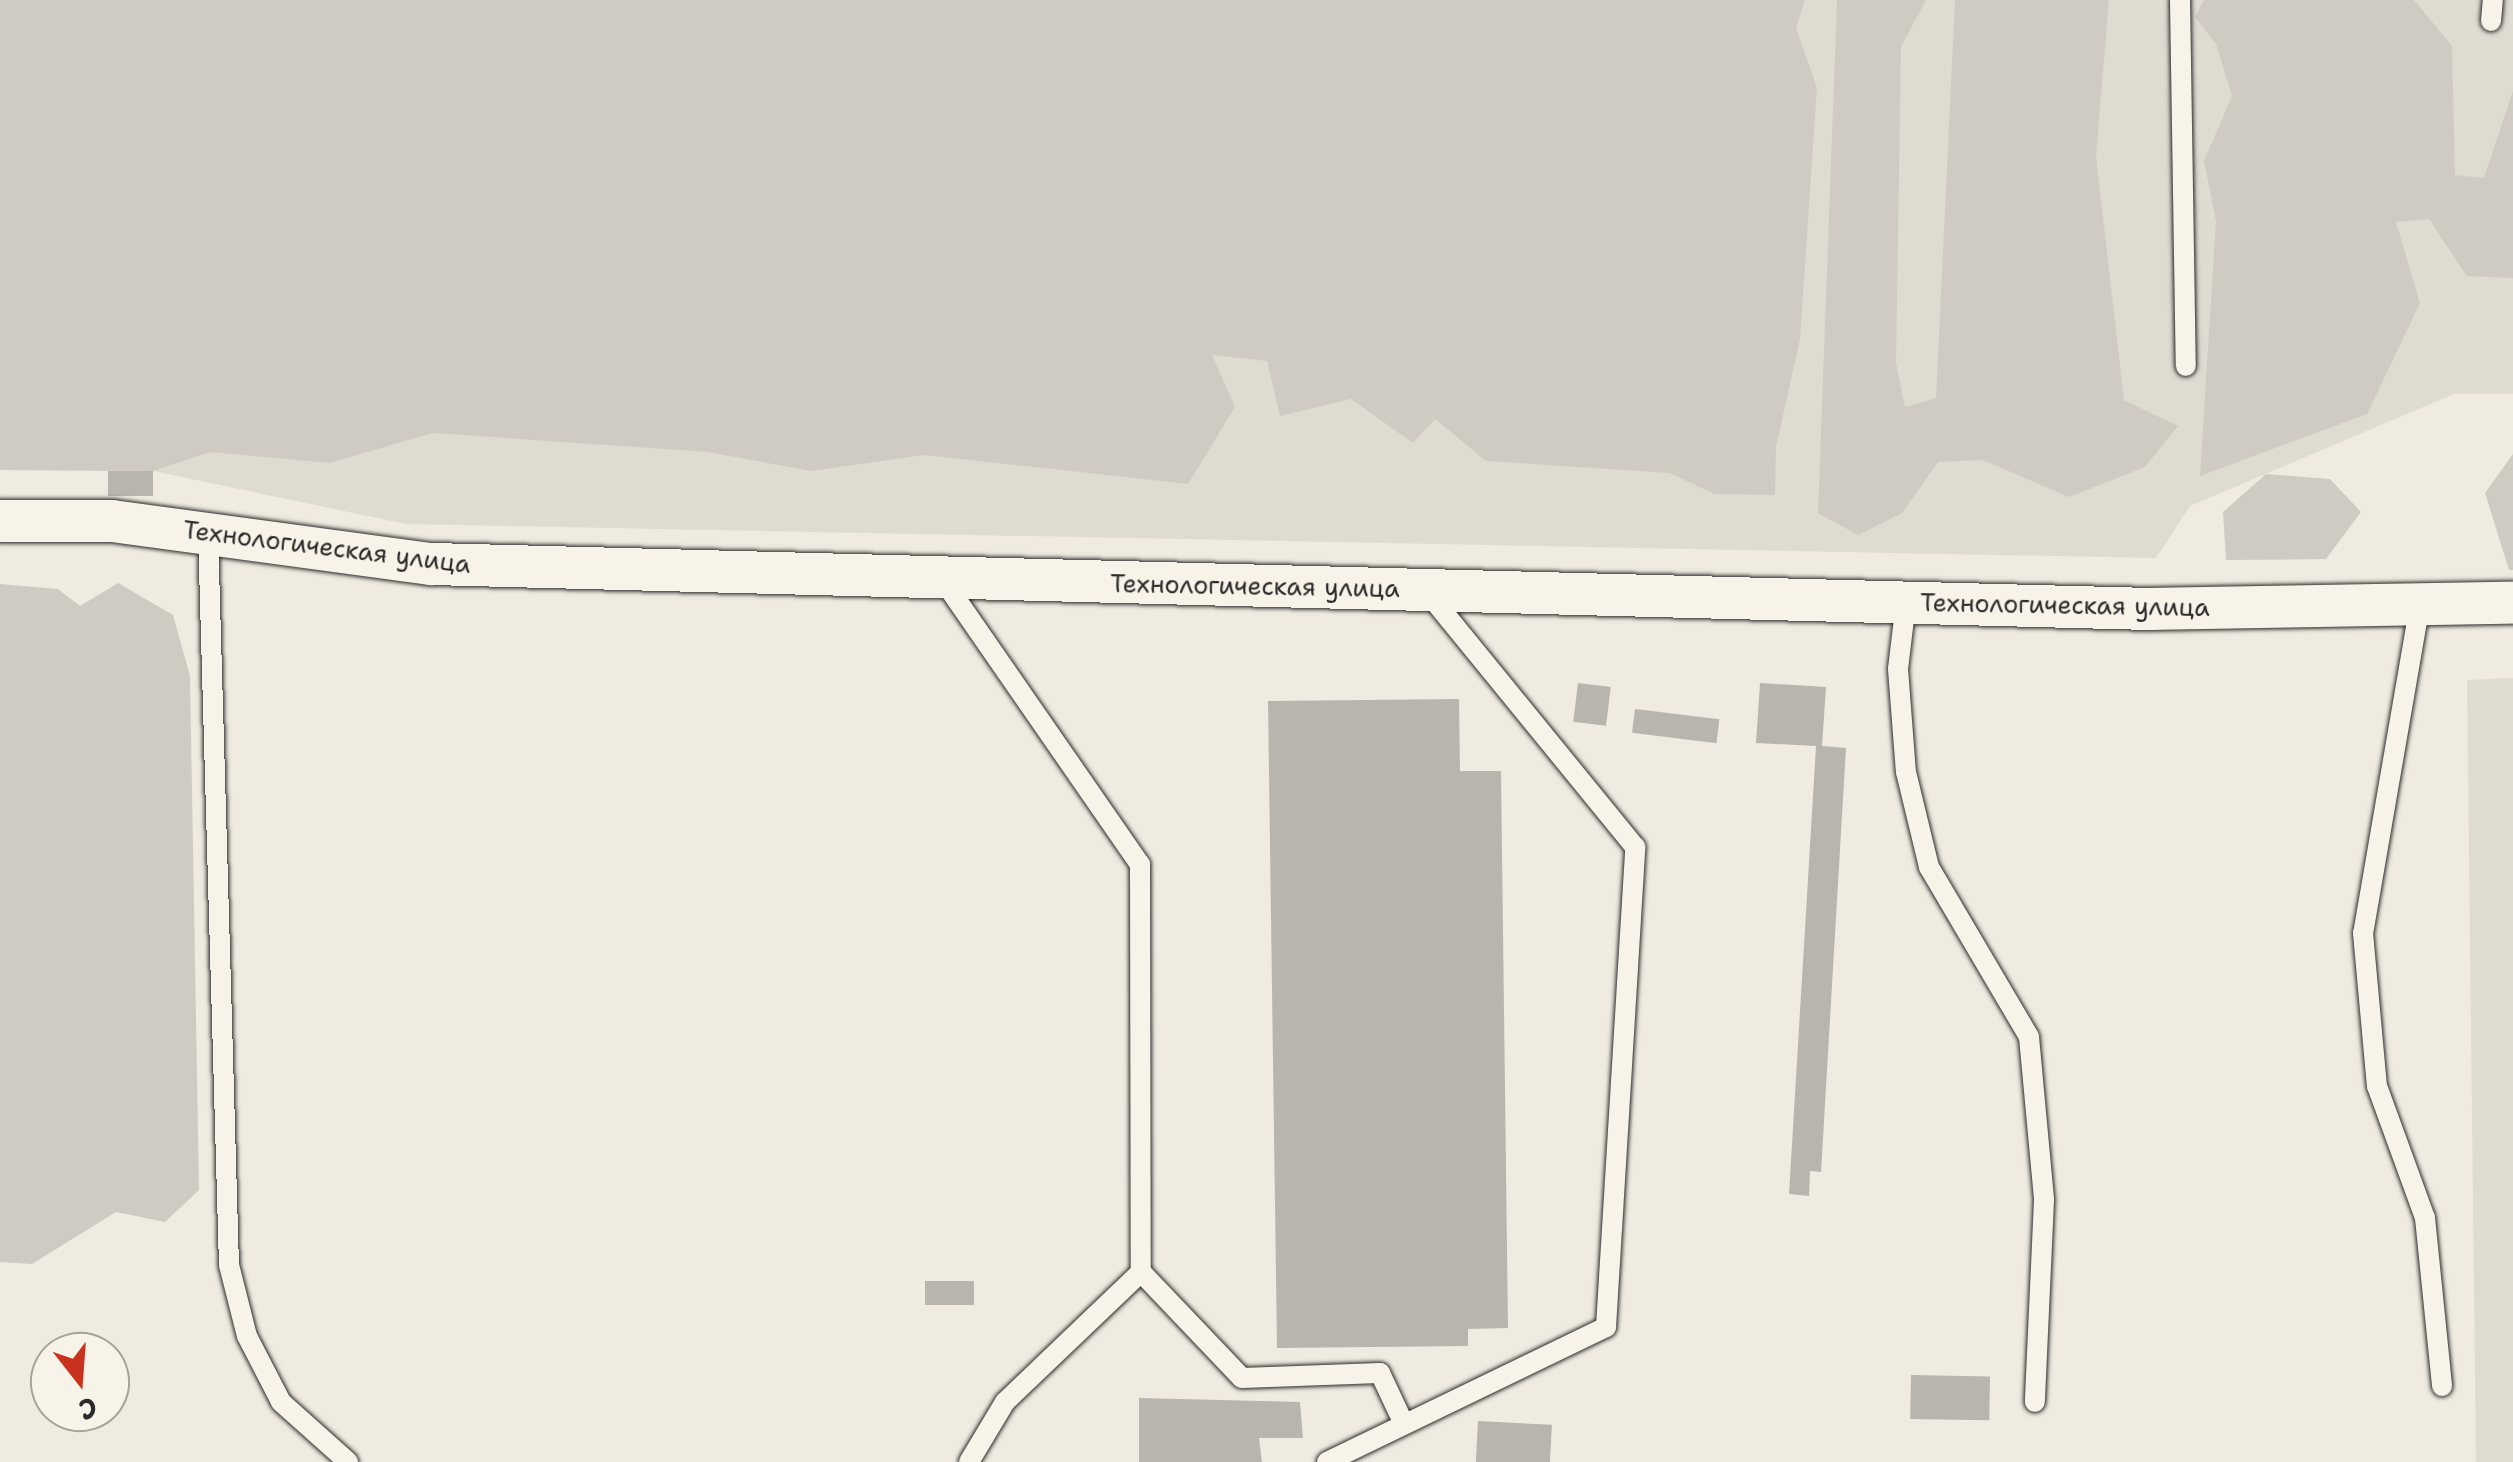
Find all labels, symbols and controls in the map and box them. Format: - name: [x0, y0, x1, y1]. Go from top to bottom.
- street label: Технологическая улица: [181, 514, 473, 580]
- street label: Технологическая улица: [1110, 568, 1400, 604]
- street label: Технологическая улица: [1920, 587, 2210, 623]
- north arrow: [30, 1332, 130, 1432]
- text: С: [74, 1388, 102, 1429]

